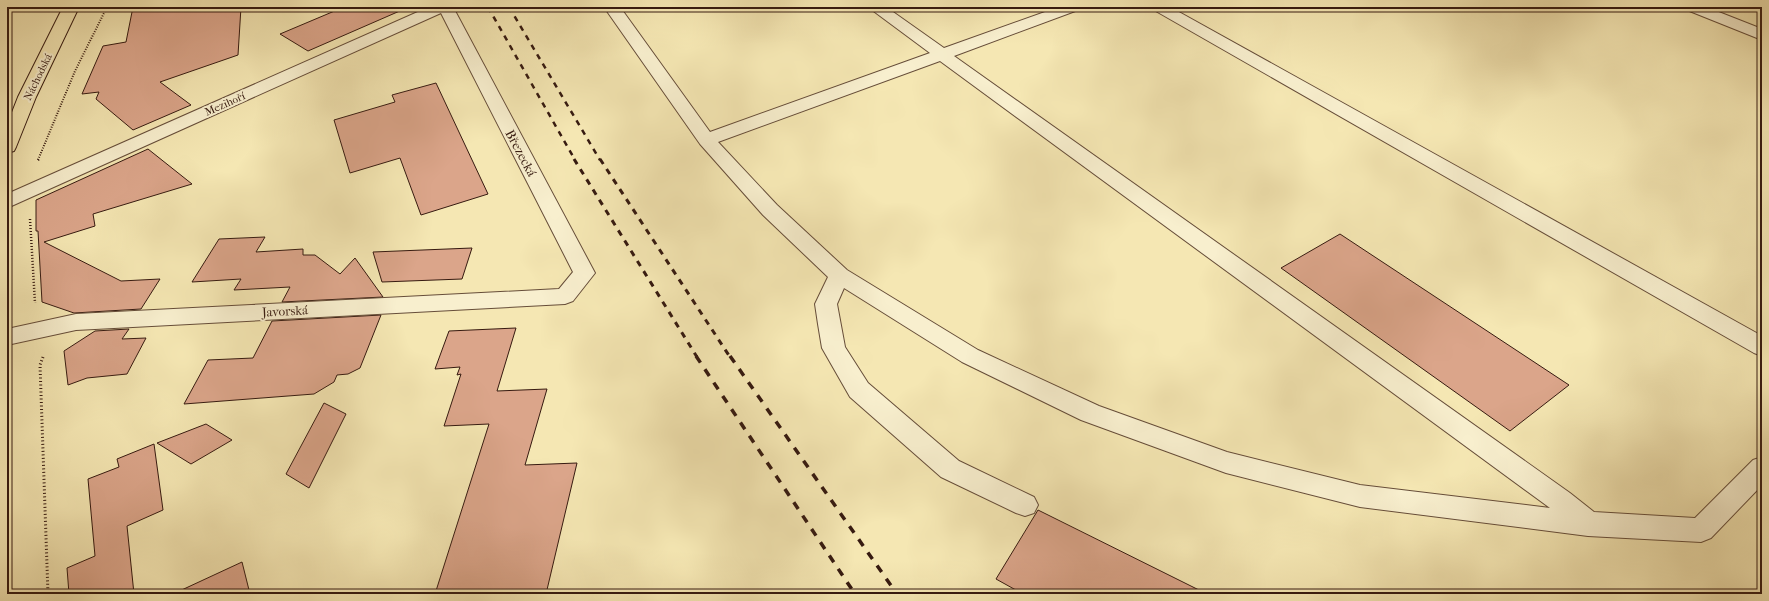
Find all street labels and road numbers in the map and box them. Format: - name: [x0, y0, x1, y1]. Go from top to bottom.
- street label: Náchodská: [21, 51, 55, 103]
- street label: Mezihoří: [203, 89, 248, 119]
- street label: Březecká: [502, 127, 540, 180]
- street label: Javorská: [261, 302, 309, 320]

